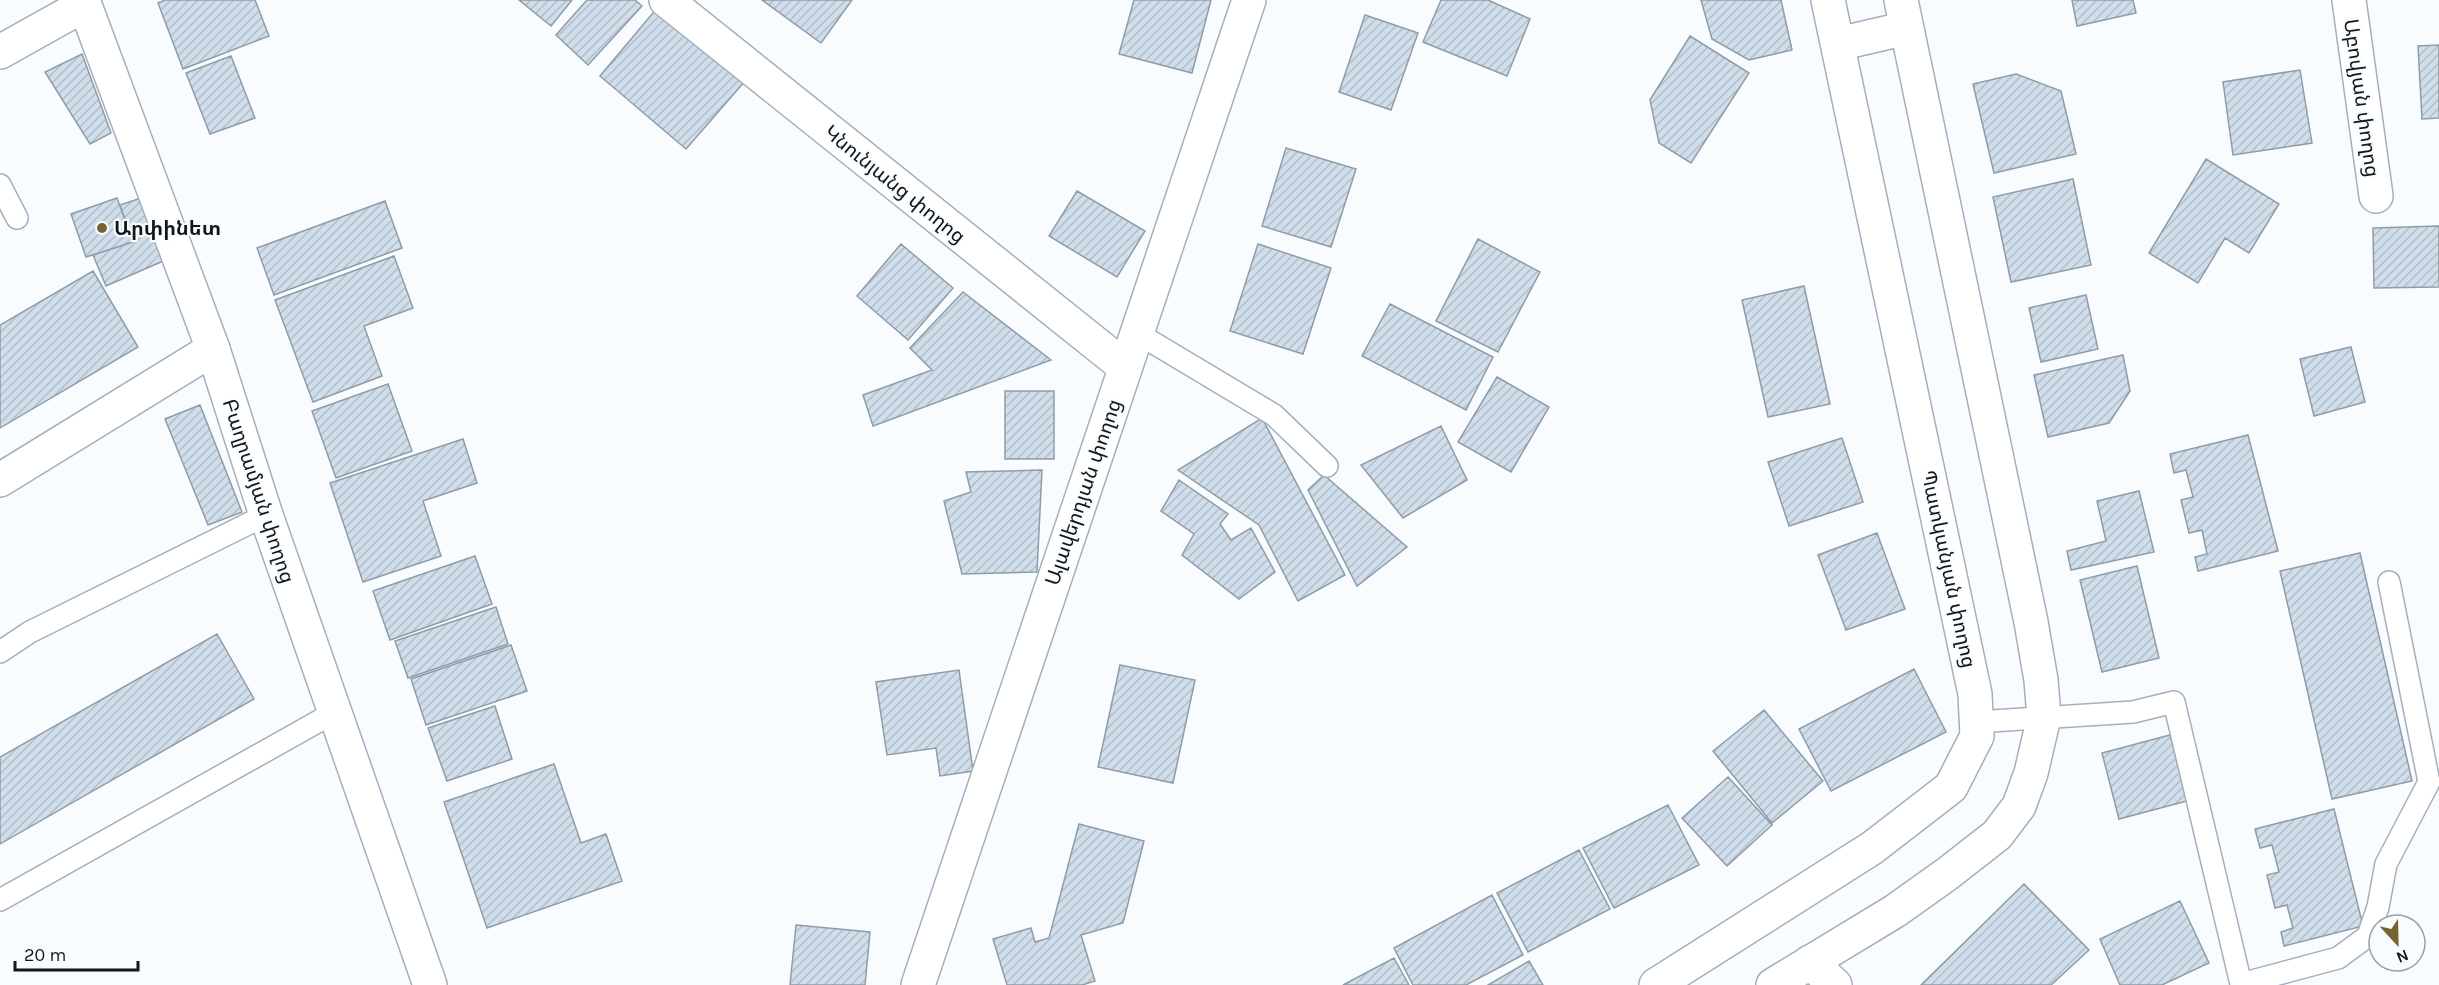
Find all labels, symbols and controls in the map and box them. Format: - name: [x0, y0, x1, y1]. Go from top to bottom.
- street label: Աբովյան փողոց: [2339, 18, 2384, 179]
- street label: Կնունյանց փողոց: [820, 121, 970, 248]
- place label: Արփինետ: [114, 217, 221, 240]
- marker: Արփինետ: [95, 221, 109, 235]
- street label: Բաղրամյան փողոց: [218, 396, 299, 586]
- street label: Ալավերդյան փողոց: [1041, 396, 1126, 588]
- street label: Պատկանյան փողոց: [1916, 468, 1981, 670]
- north arrow: [2367, 913, 2427, 973]
- scale bar: [15, 934, 138, 972]
- text: 20 m: [24, 944, 66, 966]
- text: N: [2394, 945, 2411, 967]

